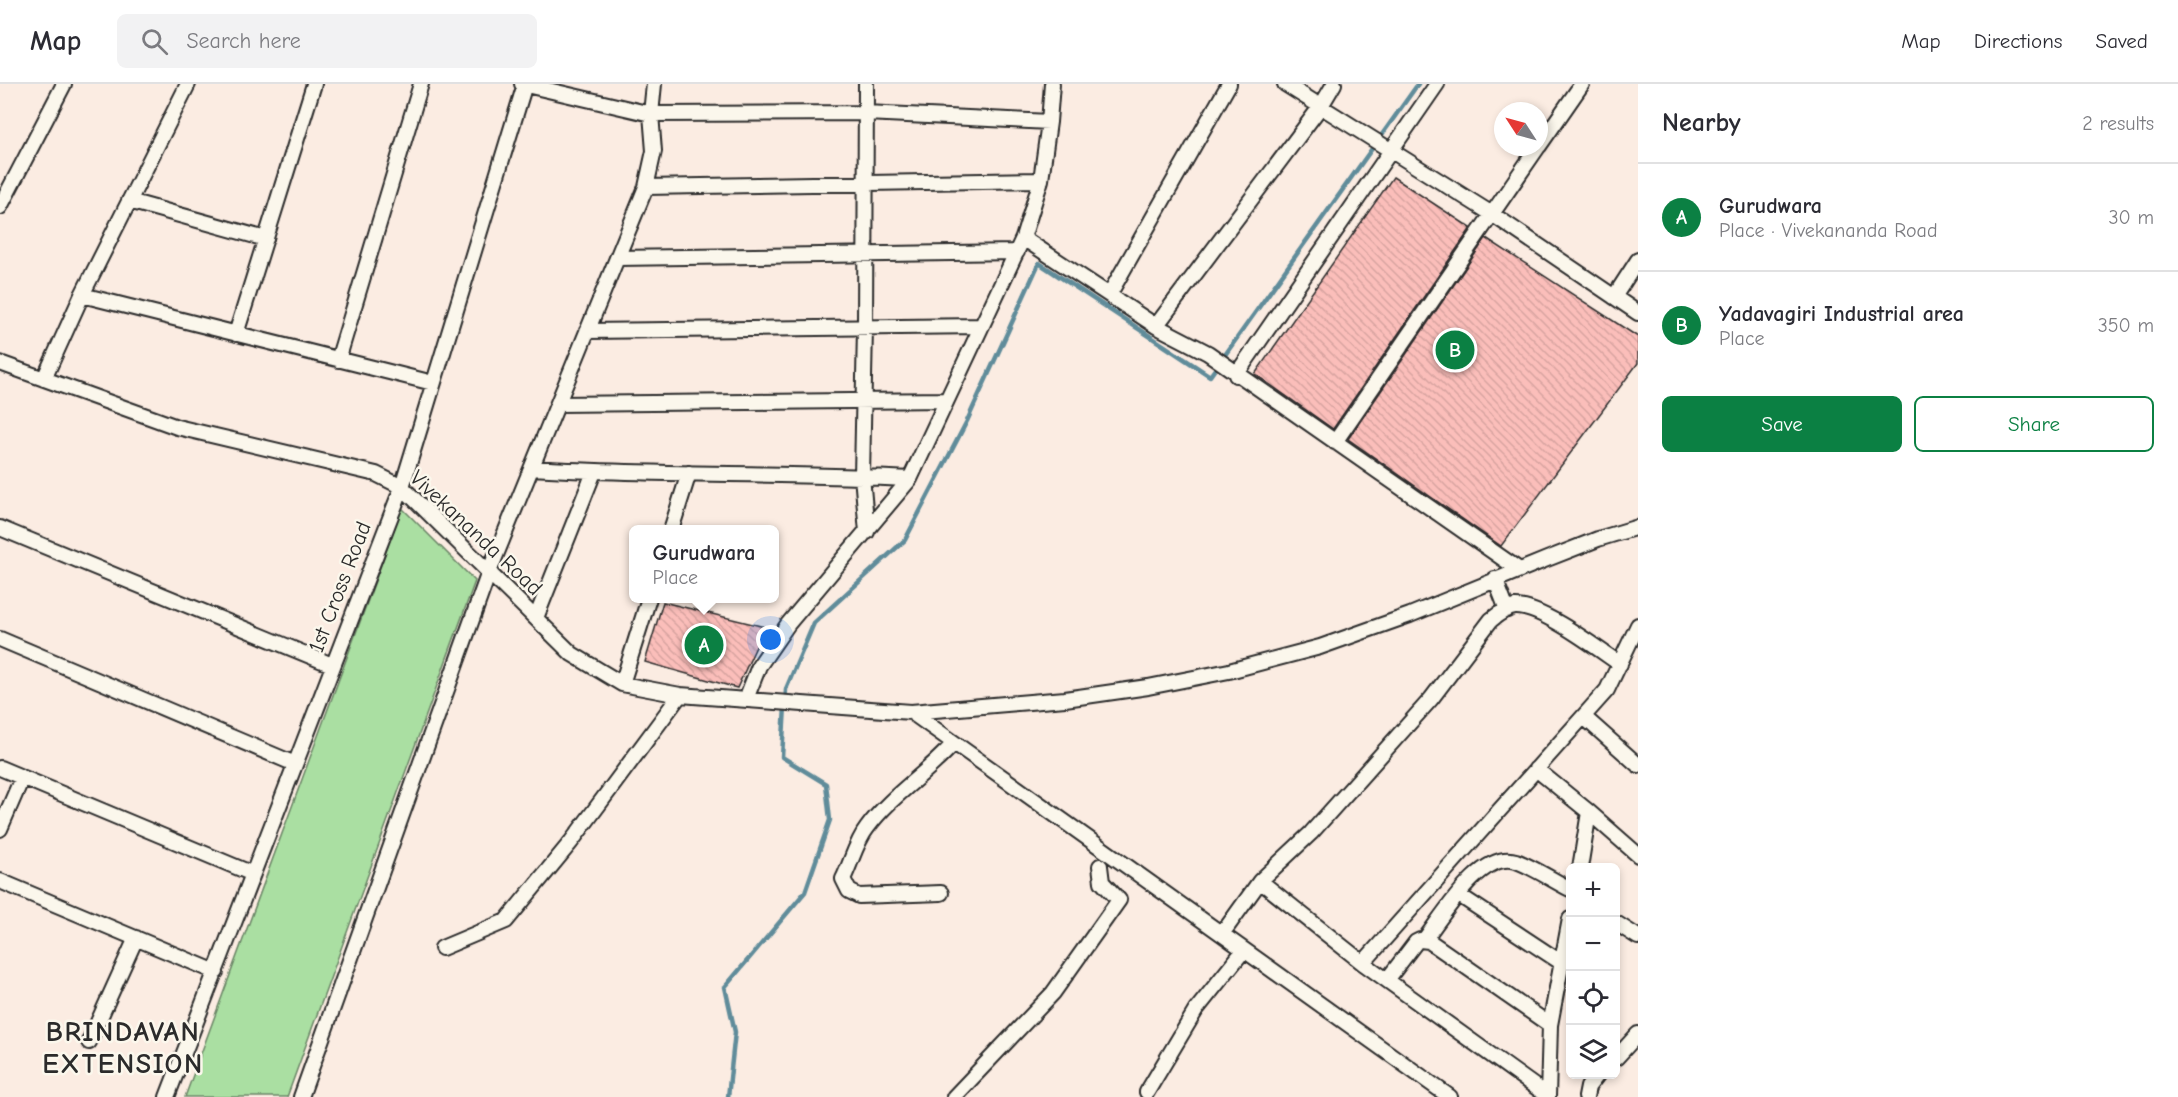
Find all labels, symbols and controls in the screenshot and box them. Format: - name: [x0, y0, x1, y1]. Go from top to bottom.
- search box: [117, 14, 537, 68]
- text: Map: [30, 25, 81, 57]
- icon: search: [138, 25, 171, 58]
- text: Search here: [186, 28, 301, 54]
- text: Map: [1901, 29, 1941, 53]
- text: Directions: [1974, 29, 2063, 53]
- text: Saved: [2096, 29, 2148, 53]
- north arrow: [1494, 102, 1548, 156]
- text: Nearby: [1662, 108, 1741, 138]
- text: 2 results: [2082, 112, 2154, 135]
- text: Gurudwara: [1719, 193, 1822, 219]
- text: A: [1676, 206, 1687, 229]
- text: 30 m: [2108, 206, 2154, 229]
- text: Place · Vivekananda Road: [1719, 219, 1937, 242]
- text: Yadavagiri Industrial area: [1719, 301, 1964, 327]
- text: B: [1675, 314, 1688, 337]
- text: 350 m: [2098, 314, 2154, 337]
- text: Place: [1719, 327, 1765, 350]
- pin: B: [1436, 328, 1474, 372]
- button: Save: [1662, 396, 1902, 452]
- button: Share: [1914, 396, 2154, 452]
- street label: Vivekananda Road: [404, 465, 548, 601]
- street label: 1st Cross Road: [303, 518, 377, 656]
- popup: [629, 525, 779, 603]
- text: Gurudwara: [653, 540, 755, 566]
- text: Place: [653, 566, 698, 589]
- pin: A: [684, 622, 724, 668]
- your location: [756, 625, 785, 654]
- map controls: [1566, 863, 1620, 1079]
- button: +: [1566, 863, 1620, 917]
- button: −: [1566, 917, 1620, 971]
- button: locate: [1566, 971, 1620, 1025]
- district label: BRINDAVAN EXTENSION: [42, 1016, 204, 1080]
- button: layers: [1566, 1025, 1620, 1079]

